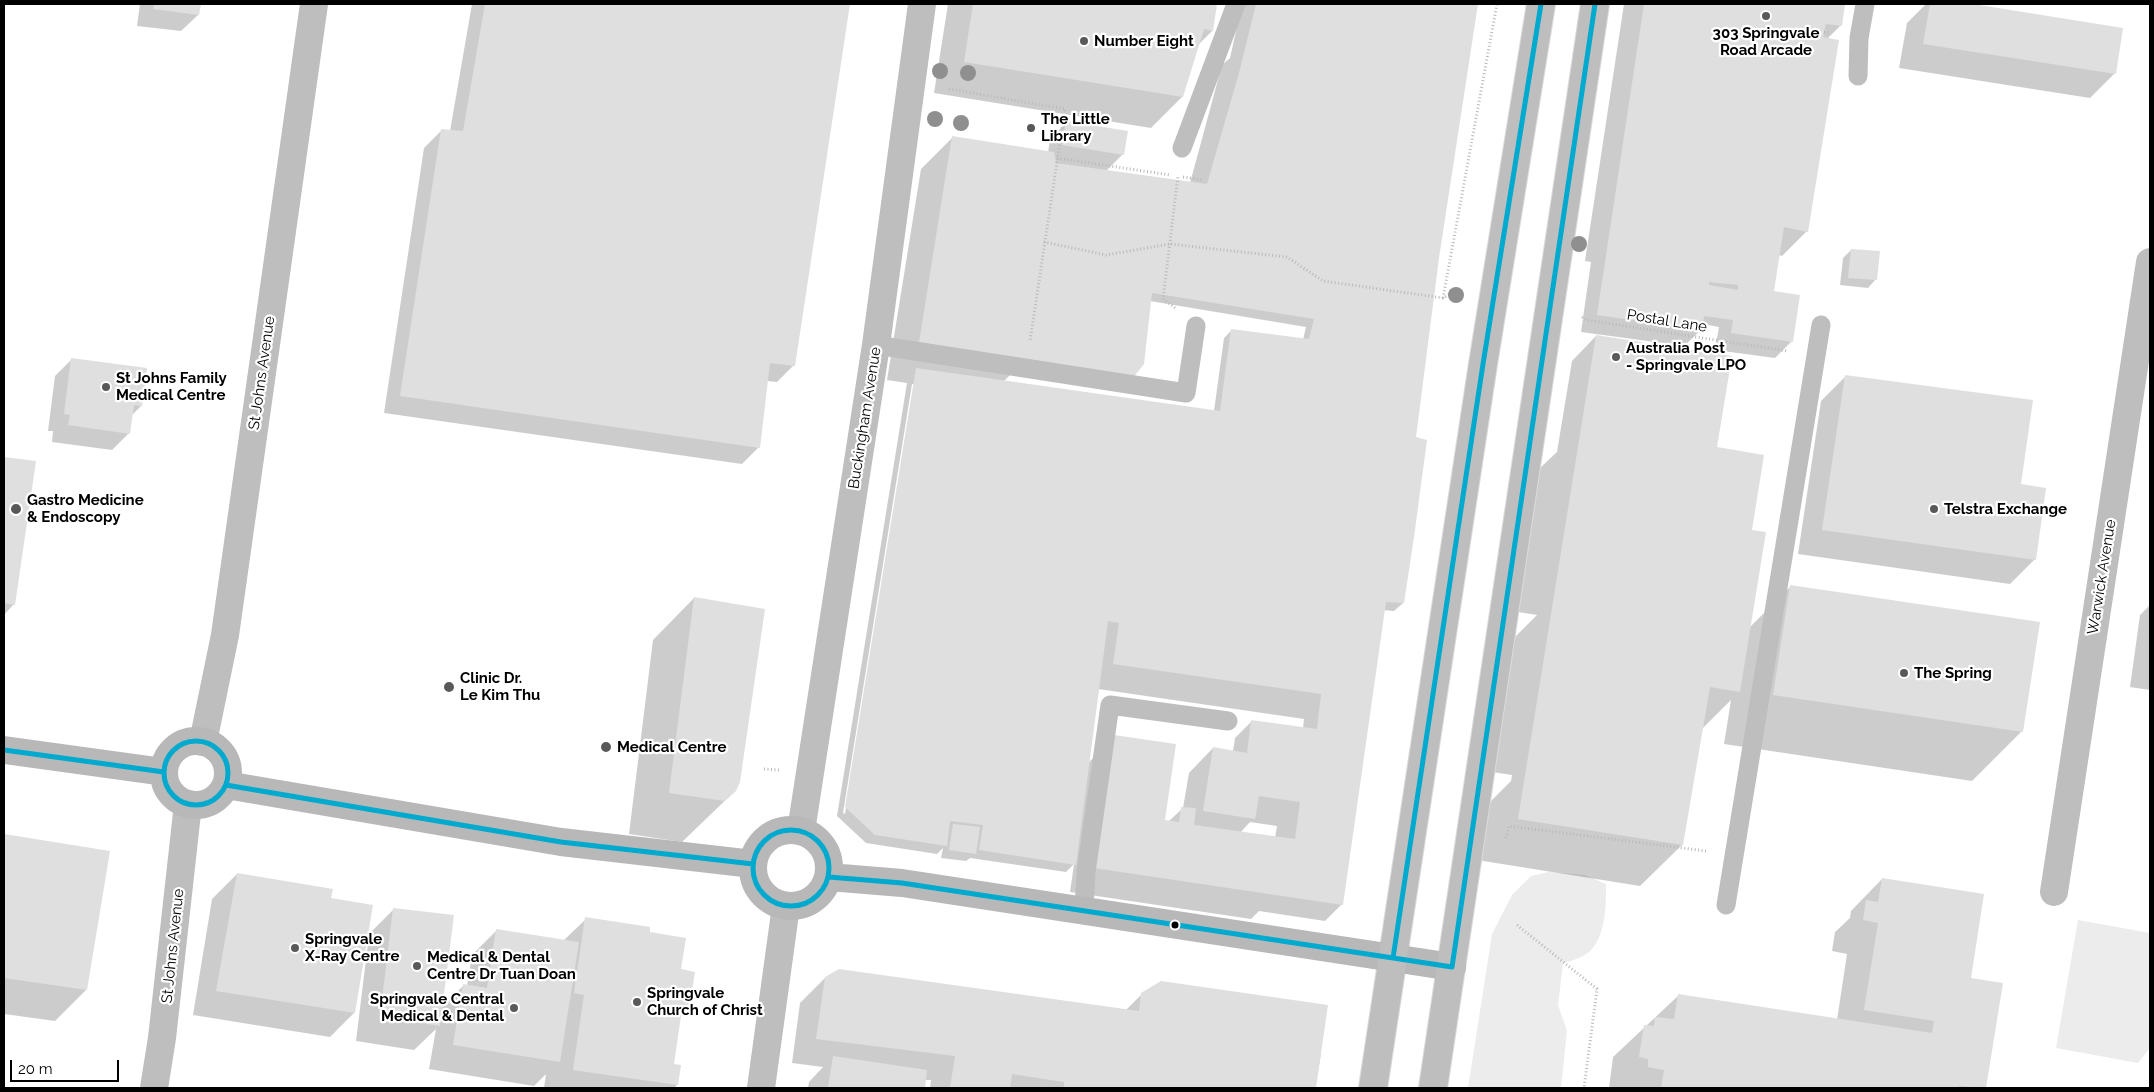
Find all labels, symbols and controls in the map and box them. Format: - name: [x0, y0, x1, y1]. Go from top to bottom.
- marker: 303 Springvale Road Arcade: [1760, 10, 1772, 22]
- place label: 303 Springvale Road Arcade: [1713, 24, 1819, 59]
- place label: Number Eight: [1094, 32, 1194, 50]
- marker: Number Eight: [1078, 35, 1090, 47]
- place label: The Little Library: [1041, 110, 1110, 145]
- marker: The Little Library: [1025, 122, 1037, 134]
- street label: Postal Lane: [1626, 306, 1708, 336]
- street label: St Johns Avenue: [245, 315, 279, 431]
- place label: Australia Post - Springvale LPO: [1626, 339, 1746, 374]
- street label: Buckingham Avenue: [845, 346, 885, 490]
- marker: Australia Post - Springvale LPO: [1610, 351, 1622, 363]
- place label: St Johns Family Medical Centre: [116, 369, 227, 404]
- marker: St Johns Family Medical Centre: [100, 381, 112, 393]
- place label: Gastro Medicine & Endoscopy: [27, 491, 144, 526]
- place label: Telstra Exchange: [1944, 500, 2067, 518]
- marker: Gastro Medicine & Endoscopy: [9, 502, 23, 516]
- marker: Telstra Exchange: [1928, 503, 1940, 515]
- street label: Warwick Avenue: [2084, 518, 2120, 636]
- place label: The Spring: [1914, 664, 1992, 682]
- marker: The Spring: [1898, 667, 1910, 679]
- place label: Clinic Dr. Le Kim Thu: [460, 669, 540, 704]
- marker: Clinic Dr. Le Kim Thu: [442, 680, 456, 694]
- place label: Medical Centre: [617, 738, 726, 756]
- marker: Medical Centre: [599, 740, 613, 754]
- street label: St Johns Avenue: [158, 888, 188, 1004]
- unlabelled marker: [1170, 920, 1180, 930]
- place label: Springvale X-Ray Centre: [305, 930, 399, 965]
- marker: Springvale X-Ray Centre: [289, 942, 301, 954]
- place label: Medical & Dental Centre Dr Tuan Doan: [427, 948, 576, 983]
- marker: Medical & Dental Centre Dr Tuan Doan: [411, 960, 423, 972]
- place label: Springvale Church of Christ: [647, 984, 763, 1019]
- place label: Springvale Central Medical & Dental: [370, 990, 504, 1025]
- marker: Springvale Church of Christ: [631, 996, 643, 1008]
- marker: Springvale Central Medical & Dental: [508, 1002, 520, 1014]
- scale bar: [12, 1050, 121, 1082]
- text: 20 m: [18, 1060, 53, 1078]

